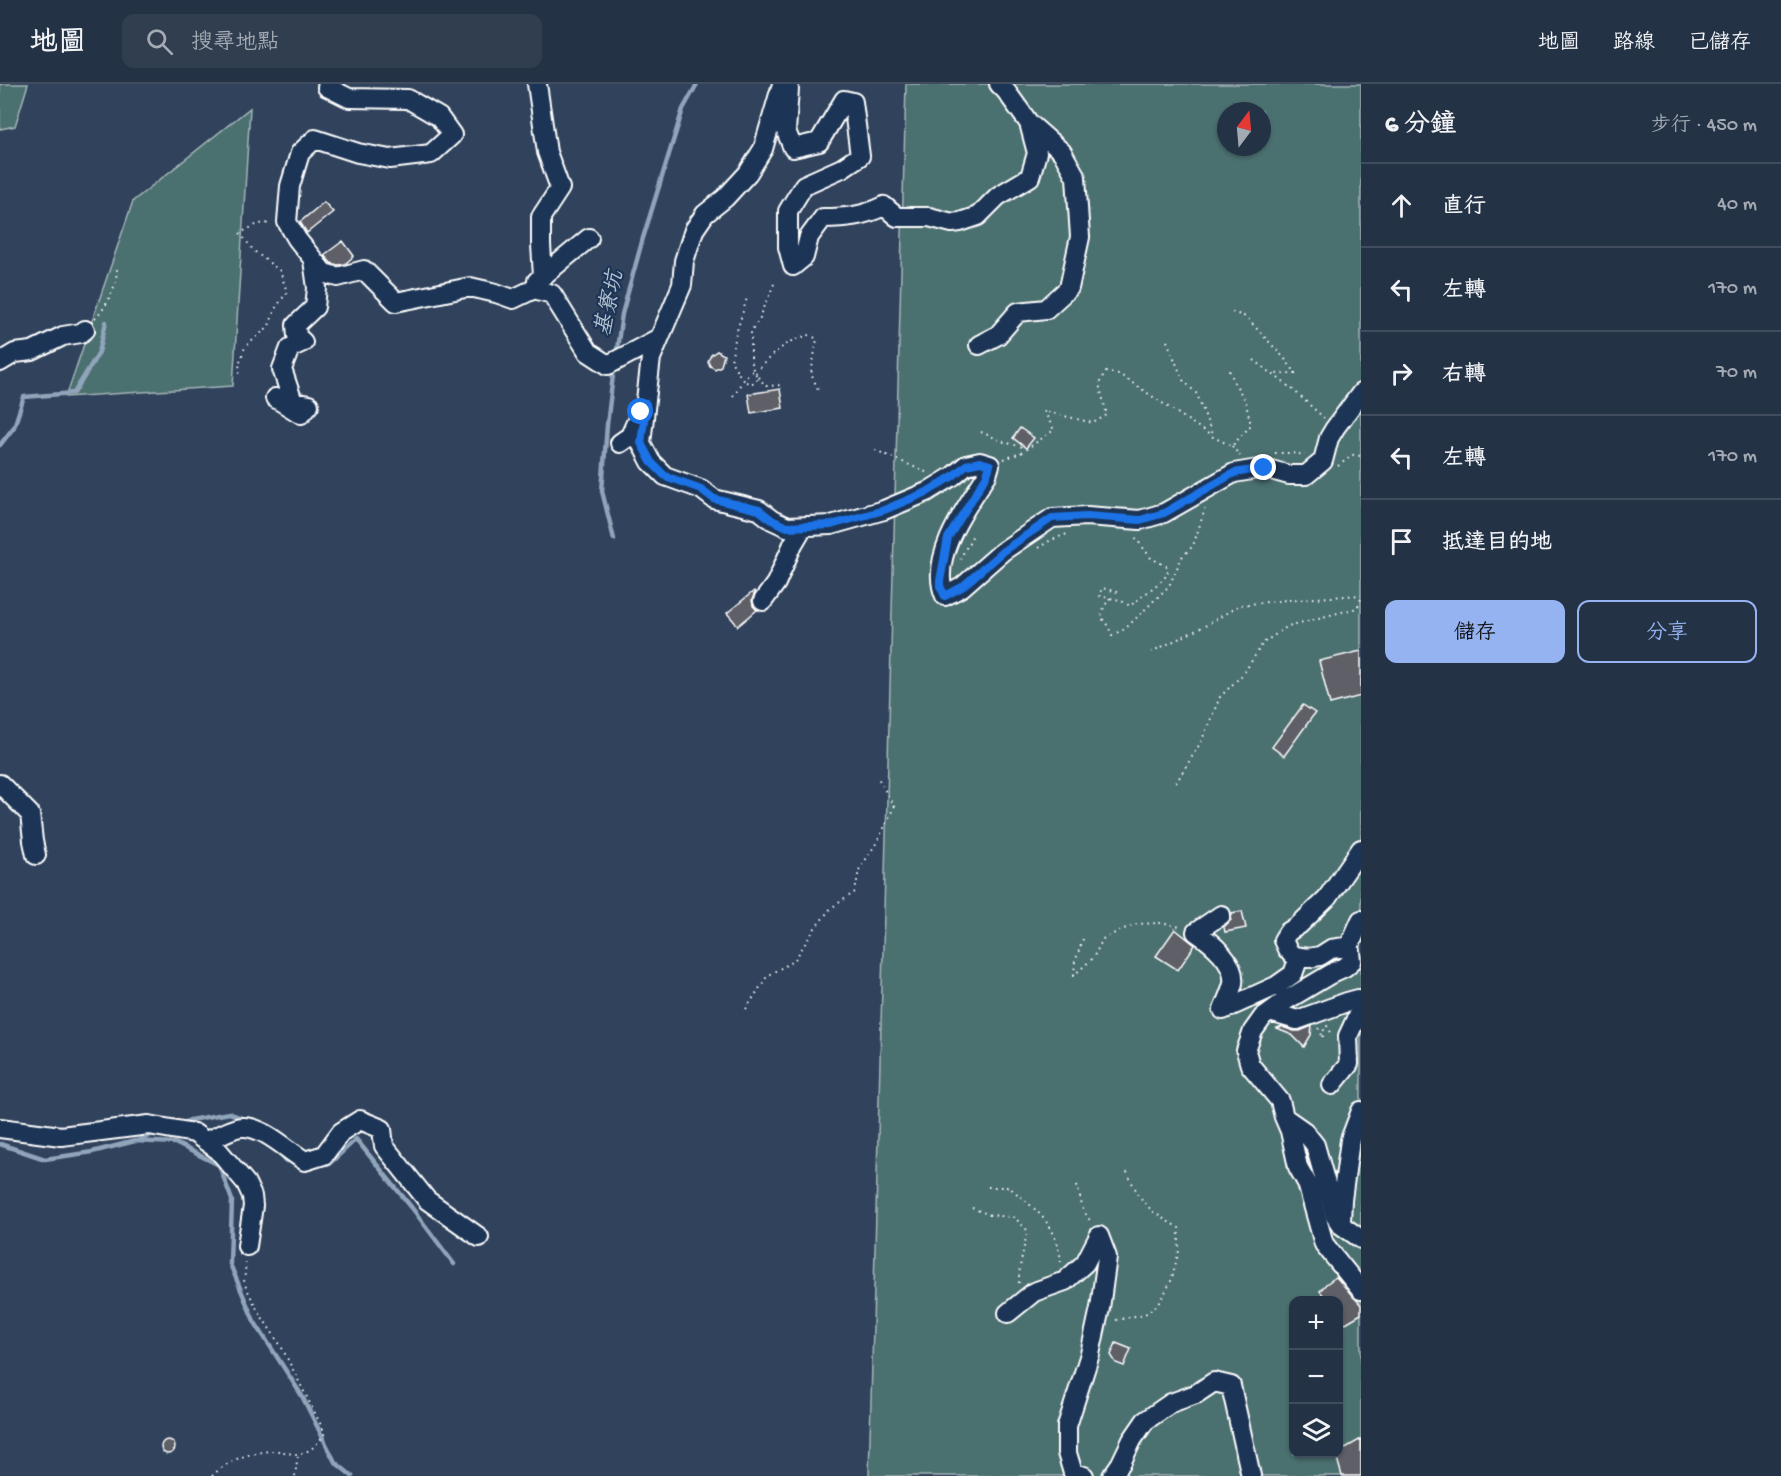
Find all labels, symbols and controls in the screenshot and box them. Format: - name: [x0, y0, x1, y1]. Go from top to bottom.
- search box: [122, 14, 542, 68]
- icon: search: [143, 25, 176, 58]
- text: 地圖: [30, 28, 86, 61]
- text: 搜尋地點: [191, 31, 279, 57]
- text: 地圖: [1538, 32, 1580, 57]
- text: 路線: [1613, 32, 1655, 57]
- text: 已儲存: [1688, 32, 1751, 57]
- north arrow: [1217, 102, 1271, 156]
- text: 6 分鐘: [1385, 111, 1456, 142]
- text: 步行 · 450 m: [1651, 115, 1757, 138]
- icon: ahead: [1385, 189, 1418, 222]
- text: 40 m: [1717, 194, 1757, 217]
- text: 直行: [1442, 195, 1486, 221]
- water label: 基寮坑: [589, 267, 631, 339]
- icon: left: [1385, 273, 1418, 306]
- text: 170 m: [1708, 278, 1757, 301]
- text: 左轉: [1442, 279, 1486, 305]
- icon: right: [1385, 357, 1418, 390]
- text: 70 m: [1716, 362, 1757, 385]
- text: 右轉: [1442, 363, 1486, 389]
- route start: [627, 398, 653, 424]
- icon: left: [1385, 441, 1418, 474]
- text: 170 m: [1708, 446, 1757, 469]
- text: 左轉: [1442, 447, 1486, 473]
- route end: [1250, 454, 1276, 480]
- icon: arrive: [1385, 525, 1418, 558]
- text: 抵達目的地: [1442, 531, 1552, 557]
- button: 儲存: [1385, 600, 1565, 663]
- button: 分享: [1577, 600, 1757, 663]
- map controls: [1289, 1296, 1343, 1458]
- button: +: [1289, 1296, 1343, 1350]
- button: −: [1289, 1350, 1343, 1404]
- button: layers: [1289, 1404, 1343, 1458]

